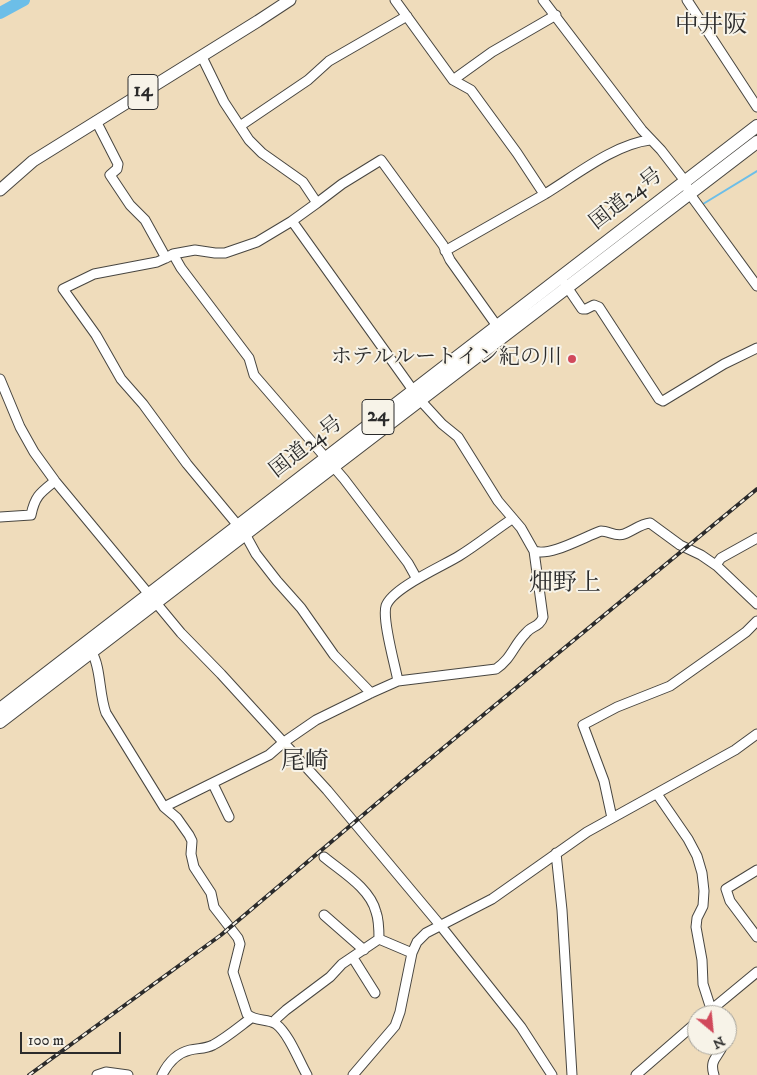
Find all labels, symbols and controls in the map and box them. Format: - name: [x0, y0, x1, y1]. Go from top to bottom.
- district label: 中井阪: [675, 13, 747, 41]
- road number: 14: [128, 74, 158, 110]
- street label: 国道24号: [586, 164, 668, 236]
- place label: ホテルルートイン紀の川: [331, 346, 562, 372]
- marker: ホテルルートイン紀の川: [566, 353, 578, 365]
- road number: 24: [362, 400, 394, 434]
- street label: 国道24号: [266, 412, 348, 484]
- district label: 畑野上: [529, 571, 601, 599]
- district label: 尾崎: [281, 749, 329, 777]
- north arrow: [687, 1005, 737, 1055]
- scale bar: [22, 1022, 124, 1054]
- text: 100 m: [28, 1031, 64, 1050]
- text: N: [709, 1032, 728, 1053]

